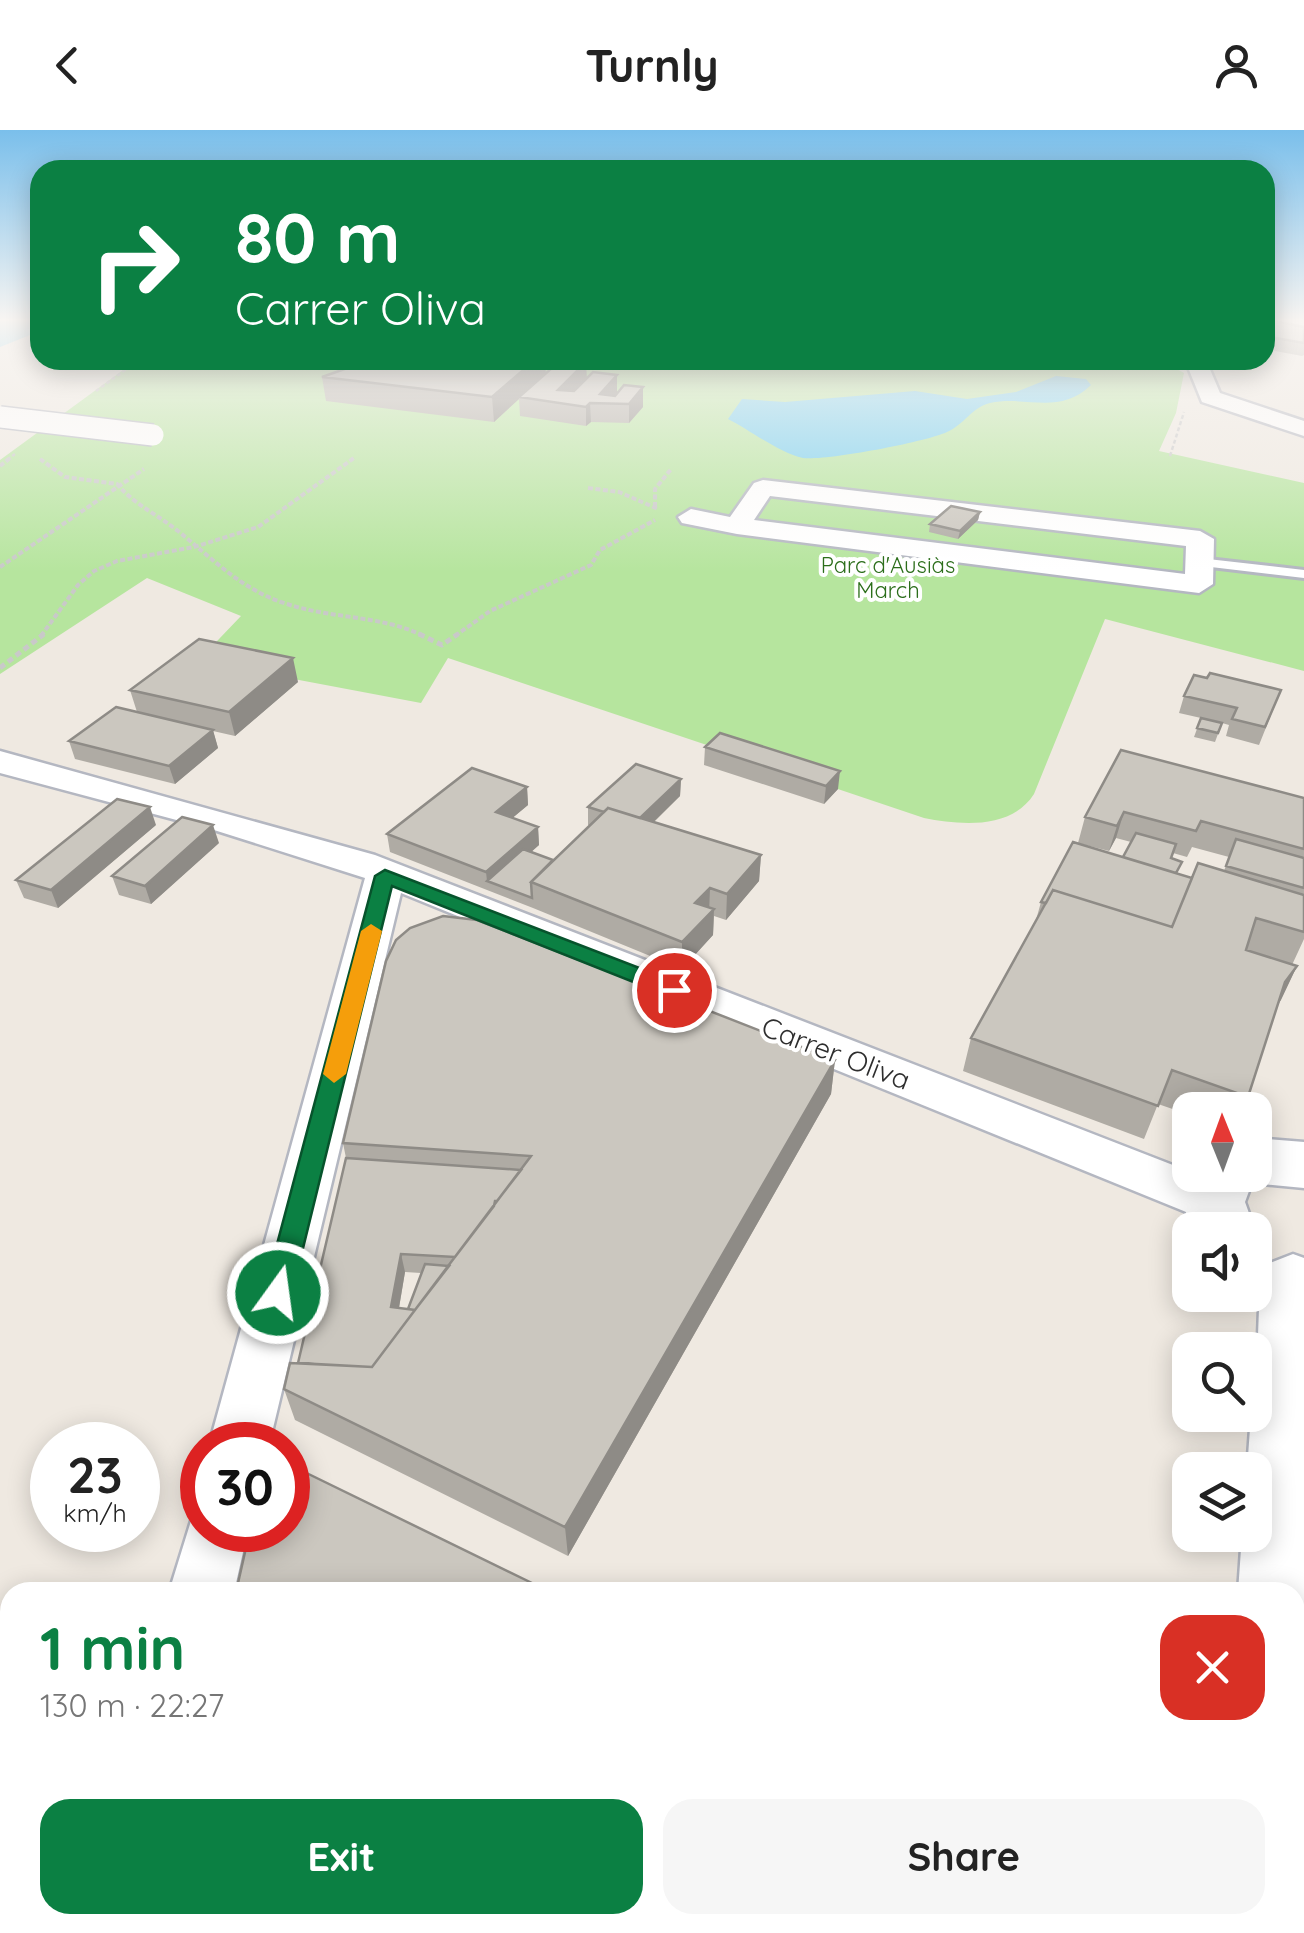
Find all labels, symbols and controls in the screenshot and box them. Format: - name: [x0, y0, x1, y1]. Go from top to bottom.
- text: Turnly: [585, 37, 719, 93]
- icon: back: [40, 38, 95, 93]
- icon: person: [1209, 38, 1264, 93]
- text: 80 m: [235, 193, 400, 281]
- icon: right: [70, 200, 200, 330]
- text: Carrer Oliva: [235, 280, 486, 336]
- park label: Parc d'Ausiàs March: [821, 551, 955, 604]
- pin: [632, 948, 717, 1033]
- icon: arrive: [647, 963, 702, 1018]
- street label: Carrer Oliva: [757, 1008, 915, 1097]
- north arrow: [1172, 1092, 1272, 1192]
- map controls: [1172, 1092, 1272, 1552]
- button: sound: [1172, 1212, 1272, 1312]
- position arrow: [226, 1241, 330, 1345]
- button: search: [1172, 1332, 1272, 1432]
- speed limit sign: 30: [180, 1422, 310, 1552]
- text: 23: [67, 1443, 123, 1506]
- button: layers: [1172, 1452, 1272, 1552]
- text: km/h: [63, 1497, 127, 1528]
- text: 1 min: [40, 1610, 185, 1685]
- button: close: [1160, 1615, 1265, 1720]
- text: 130 m · 22:27: [40, 1685, 224, 1725]
- button: Exit: [40, 1799, 643, 1914]
- button: Share: [663, 1799, 1265, 1914]

